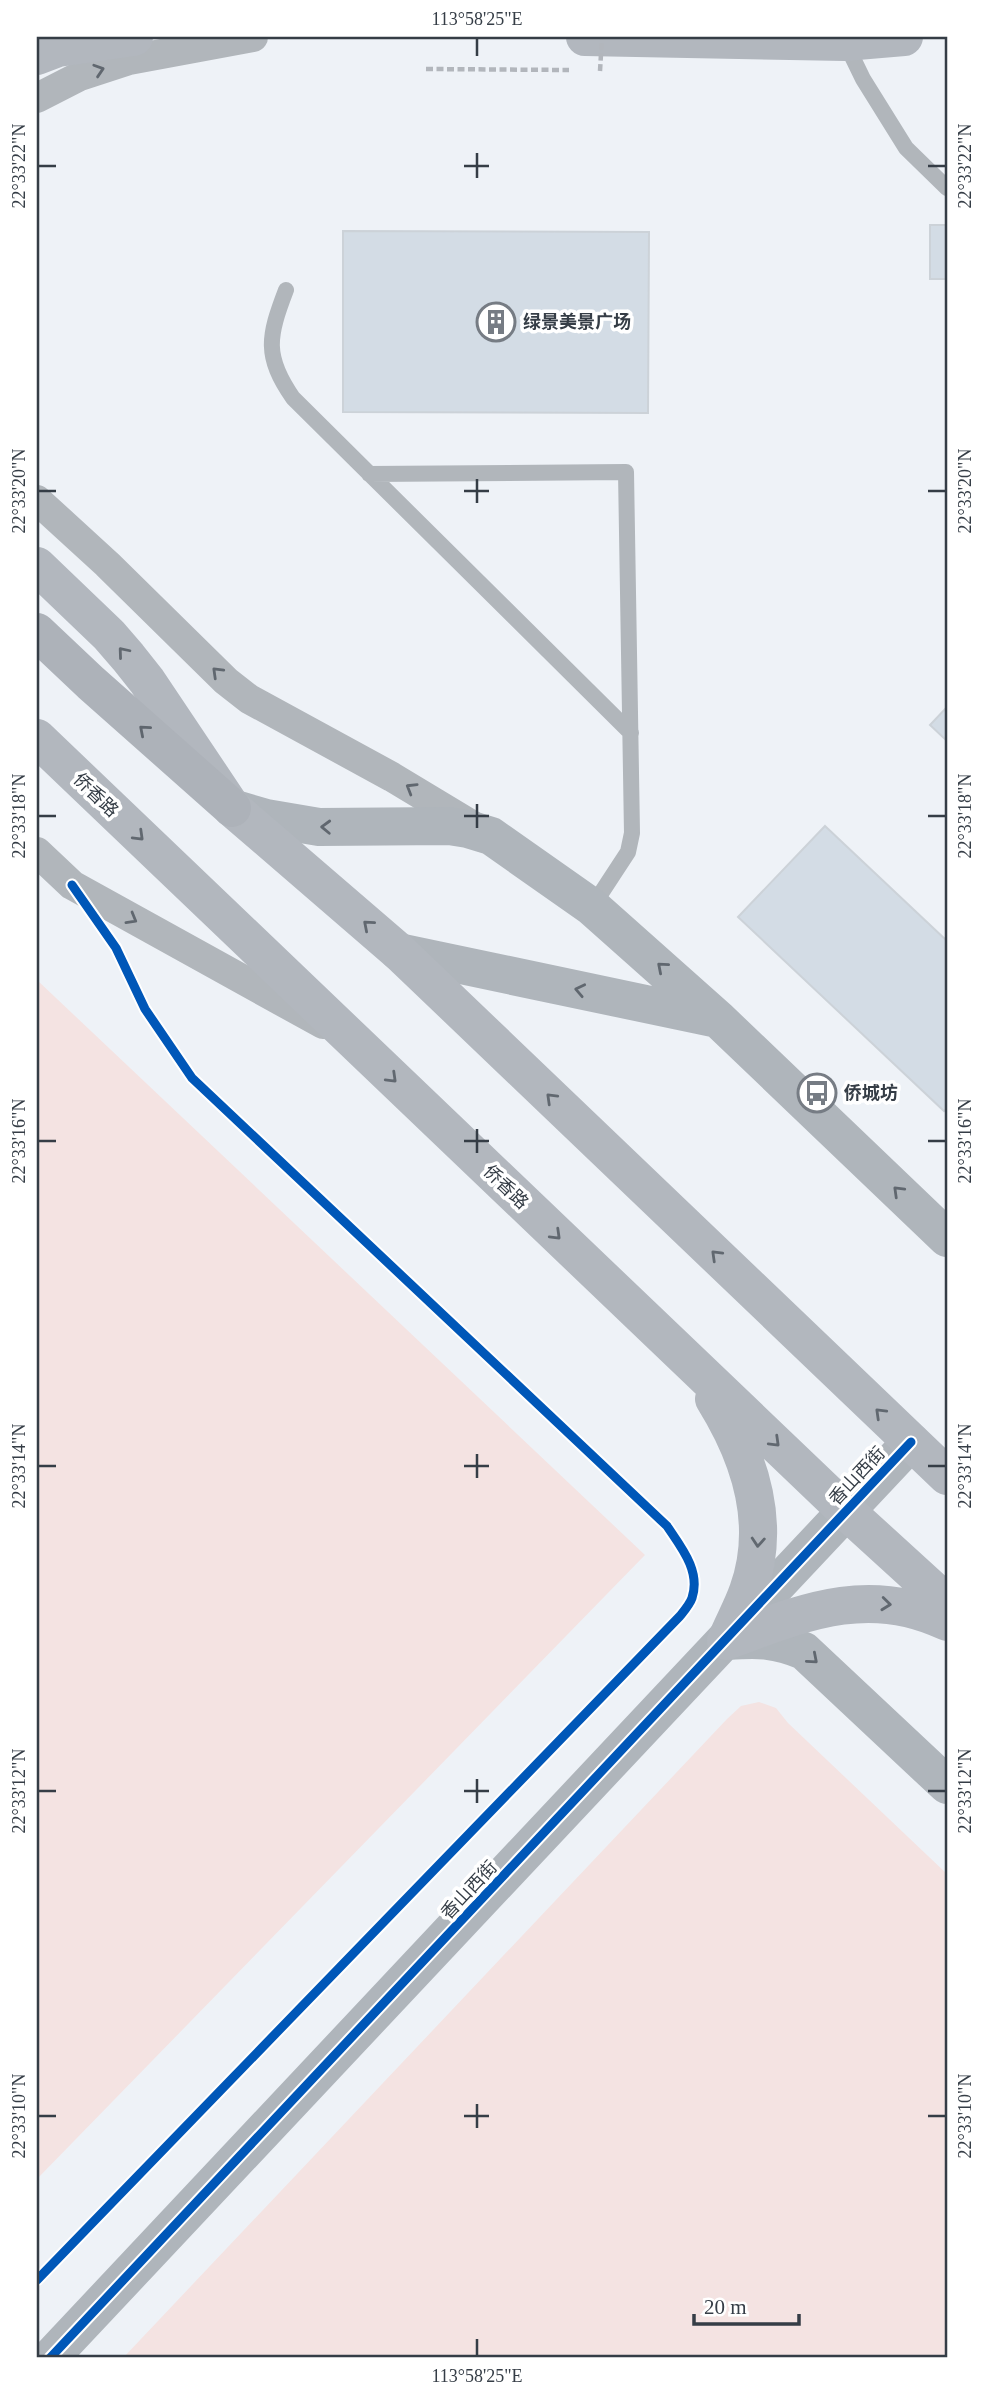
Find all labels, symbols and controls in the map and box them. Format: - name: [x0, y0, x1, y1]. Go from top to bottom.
- text: 113°58'25"E: [431, 9, 523, 29]
- one-way arrow: [92, 64, 105, 78]
- text: 22°33'22"N: [9, 124, 29, 208]
- text: 22°33'22"N: [955, 124, 975, 208]
- building icon: 绿景美景广场: [475, 301, 517, 343]
- place label: 绿景美景广场: [523, 312, 631, 332]
- text: 22°33'20"N: [9, 449, 29, 533]
- text: 22°33'20"N: [955, 449, 975, 533]
- one-way arrow: [119, 647, 131, 660]
- one-way arrow: [212, 667, 225, 680]
- one-way arrow: [140, 726, 153, 738]
- street label: 侨香路: [70, 769, 122, 821]
- text: 22°33'18"N: [9, 774, 29, 858]
- text: 22°33'18"N: [955, 774, 975, 858]
- one-way arrow: [406, 784, 419, 797]
- one-way arrow: [320, 819, 331, 834]
- one-way arrow: [131, 827, 144, 840]
- one-way arrow: [125, 911, 137, 924]
- one-way arrow: [363, 921, 376, 933]
- one-way arrow: [657, 963, 670, 975]
- one-way arrow: [574, 984, 586, 999]
- one-way arrow: [384, 1070, 397, 1083]
- bus stop icon: 侨城坊: [796, 1072, 838, 1114]
- place label: 侨城坊: [844, 1083, 898, 1103]
- one-way arrow: [547, 1093, 560, 1106]
- text: 22°33'16"N: [9, 1099, 29, 1183]
- text: 22°33'16"N: [955, 1099, 975, 1183]
- street label: 侨香路: [480, 1161, 532, 1213]
- one-way arrow: [893, 1187, 906, 1200]
- one-way arrow: [548, 1227, 561, 1239]
- one-way arrow: [711, 1251, 724, 1264]
- one-way arrow: [875, 1408, 888, 1421]
- text: 22°33'14"N: [9, 1424, 29, 1508]
- text: 22°33'14"N: [955, 1424, 975, 1508]
- one-way arrow: [766, 1434, 779, 1447]
- street label: 香山西街: [825, 1443, 889, 1509]
- one-way arrow: [751, 1536, 766, 1547]
- one-way arrow: [880, 1597, 892, 1612]
- one-way arrow: [805, 1651, 818, 1663]
- text: 22°33'12"N: [9, 1749, 29, 1833]
- text: 22°33'12"N: [955, 1749, 975, 1833]
- street label: 香山西街: [437, 1857, 501, 1923]
- text: 22°33'10"N: [9, 2074, 29, 2158]
- text: 22°33'10"N: [955, 2074, 975, 2158]
- scale bar: [694, 2283, 799, 2327]
- text: 20 m: [704, 2295, 747, 2319]
- text: 113°58'25"E: [431, 2366, 523, 2386]

